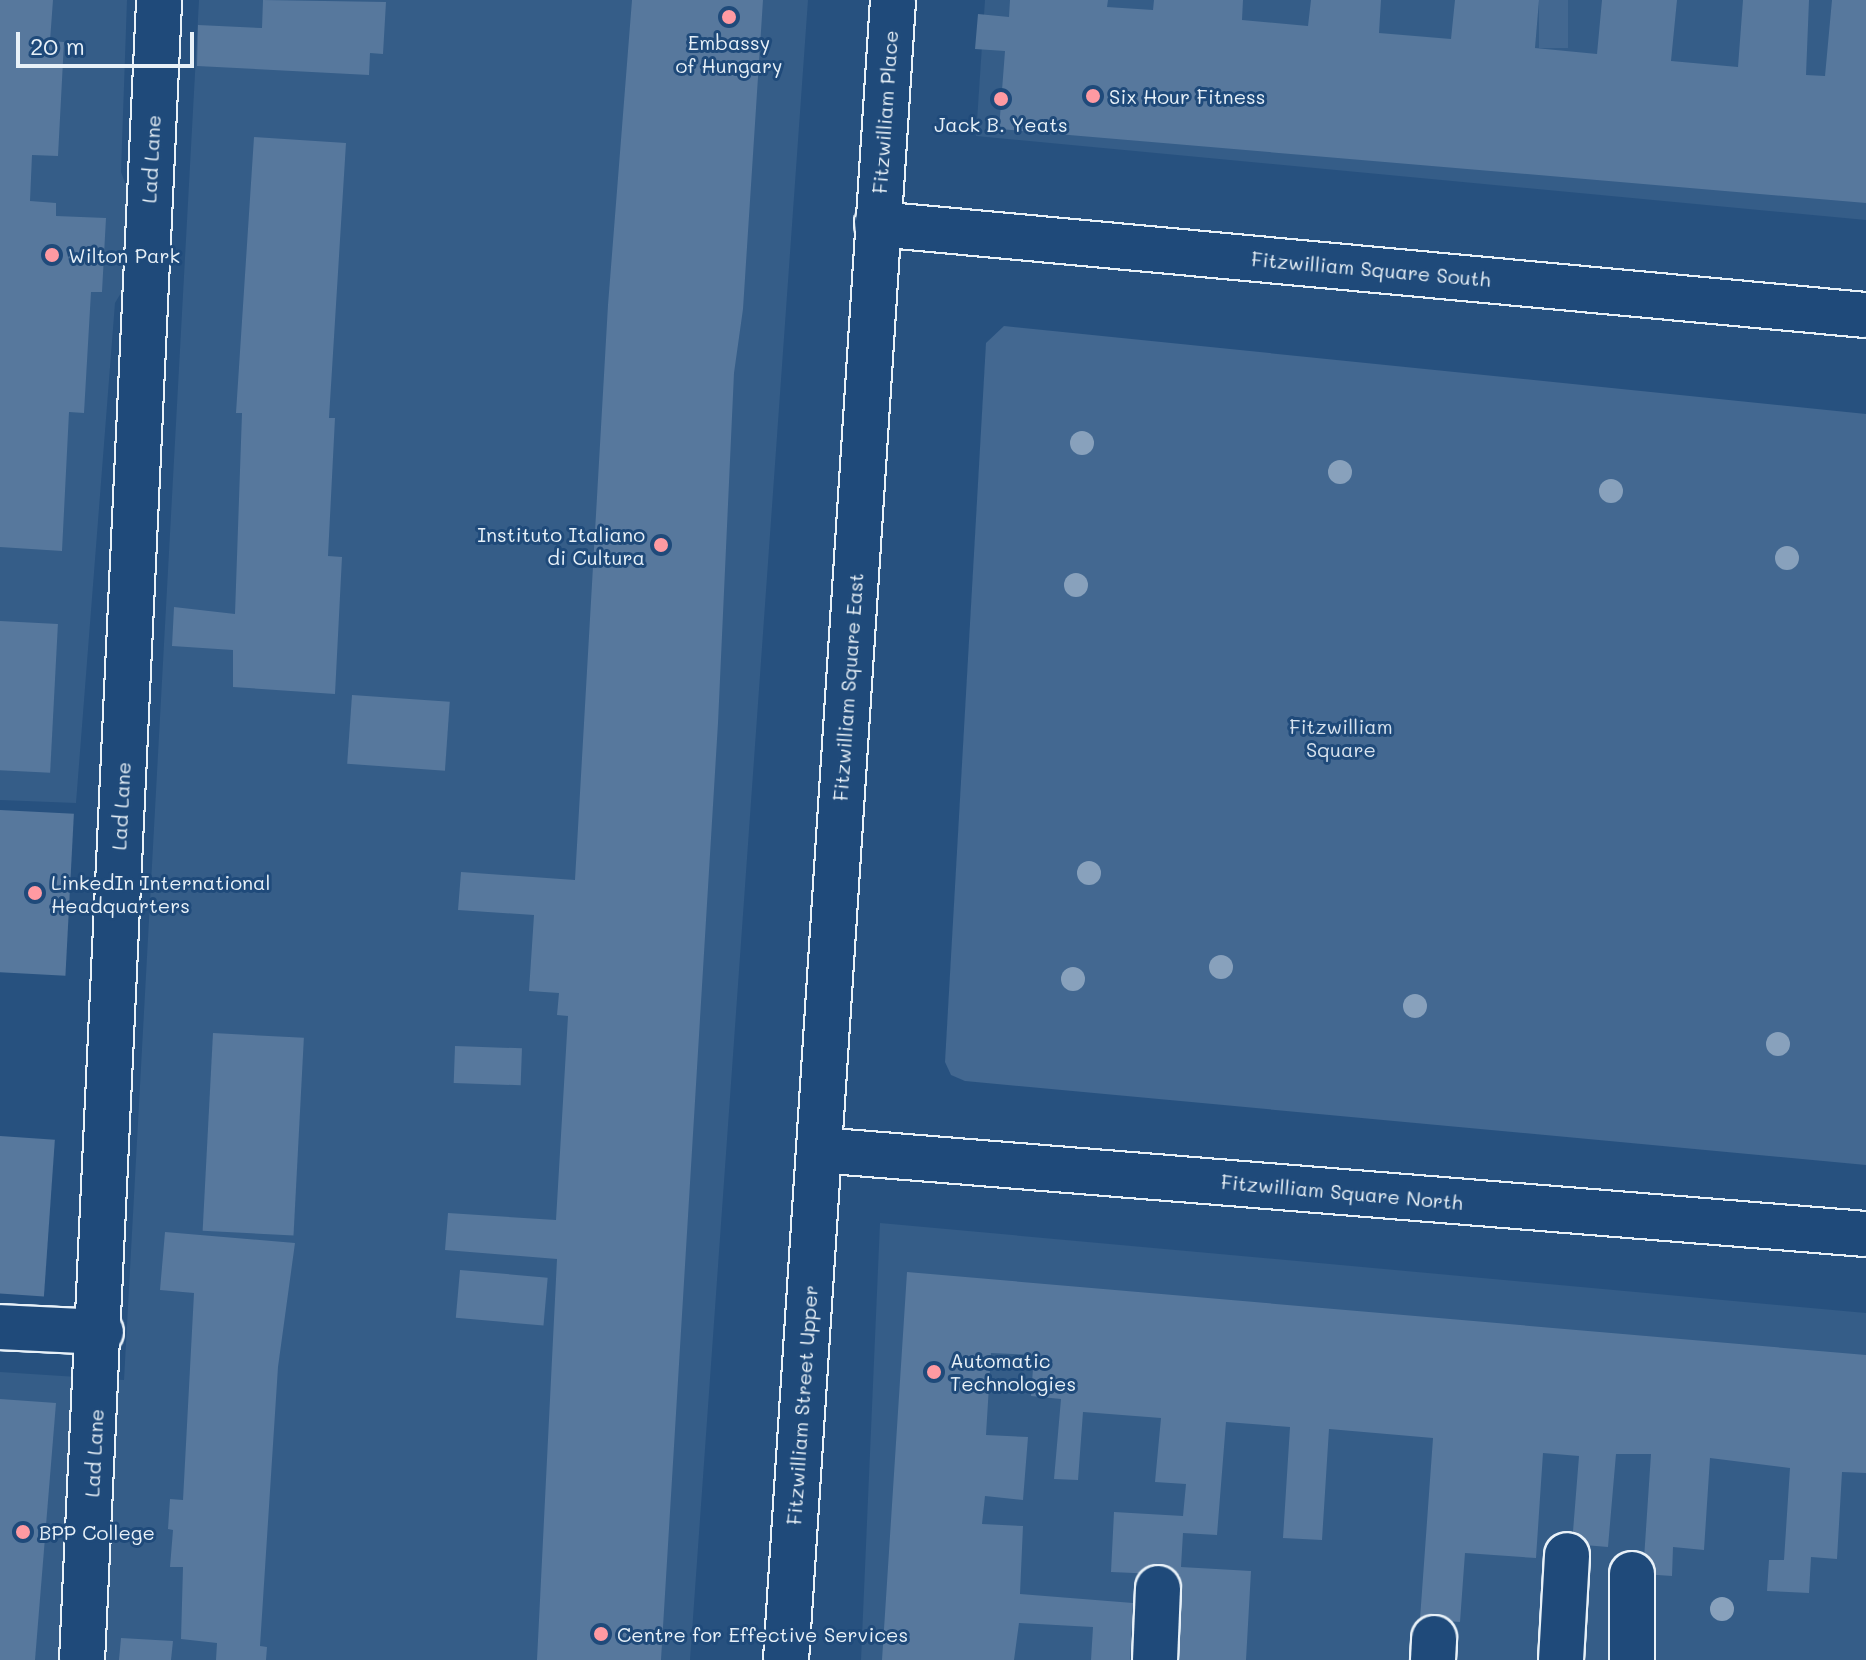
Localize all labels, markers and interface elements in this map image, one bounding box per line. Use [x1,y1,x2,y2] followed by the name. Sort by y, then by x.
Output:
[720,8,738,26] marker: Embassy of Hungary
[20,16,198,66] scale bar
[30,30,85,61] text: 20 m
[676,30,782,77] place label: Embassy of Hungary
[867,30,903,194] street label: Fitzwilliam Place
[1109,84,1265,108] place label: Six Hour Fitness
[1084,87,1102,105] marker: Six Hour Fitness
[992,90,1010,108] marker: Jack B. Yeats
[934,112,1068,136] place label: Jack B. Yeats
[137,114,165,204] street label: Lad Lane
[68,243,180,267] place label: Wilton Park
[43,246,61,264] marker: Wilton Park
[1250,247,1492,291] street label: Fitzwilliam Square South
[477,522,645,569] place label: Instituto Italiano di Cultura
[652,536,670,554] marker: Instituto Italiano di Cultura
[828,572,868,802] street label: Fitzwilliam Square East
[1289,715,1393,762] park label: Fitzwilliam Square
[107,761,135,851] street label: Lad Lane
[51,870,271,917] place label: LinkedIn International Headquarters
[26,884,44,902] marker: LinkedIn International Headquarters
[1220,1169,1464,1215] street label: Fitzwilliam Square North
[782,1284,822,1526] street label: Fitzwilliam Street Upper
[950,1348,1076,1395] place label: Automatic Technologies
[925,1363,943,1381] marker: Automatic Technologies
[80,1408,108,1498] street label: Lad Lane
[39,1520,155,1544] place label: BPP College
[14,1523,32,1541] marker: BPP College
[617,1622,908,1646] place label: Centre for Effective Services
[592,1625,610,1643] marker: Centre for Effective Services

